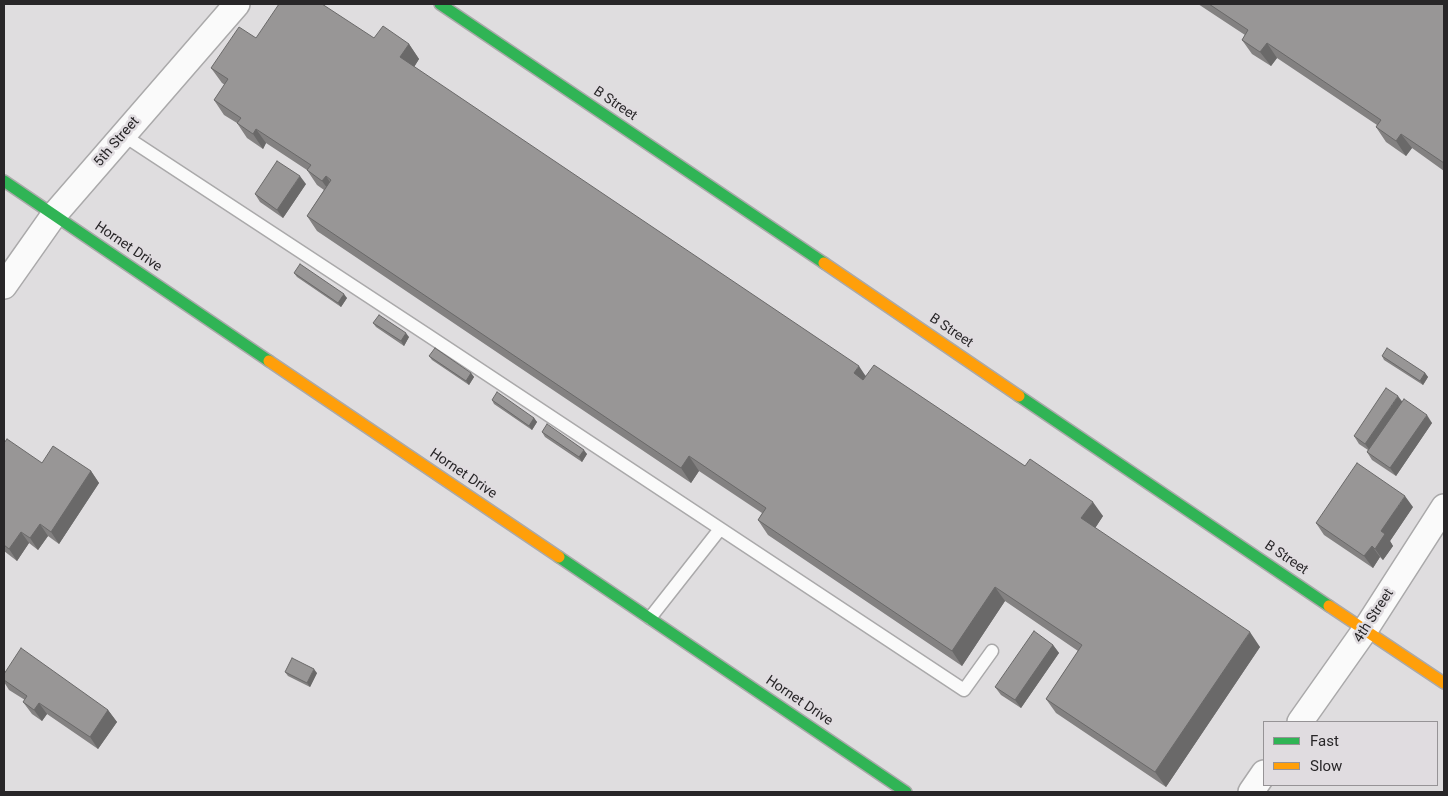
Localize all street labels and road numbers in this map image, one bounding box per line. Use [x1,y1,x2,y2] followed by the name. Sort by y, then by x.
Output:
[590,83,640,125] street label: B Street
[91,114,143,170] street label: 5th Street
[91,218,165,276] street label: Hornet Drive
[926,310,976,352] street label: B Street
[426,445,500,503] street label: Hornet Drive
[1261,537,1311,579] street label: B Street
[1350,586,1398,646] street label: 4th Street
[762,672,836,730] street label: Hornet Drive

